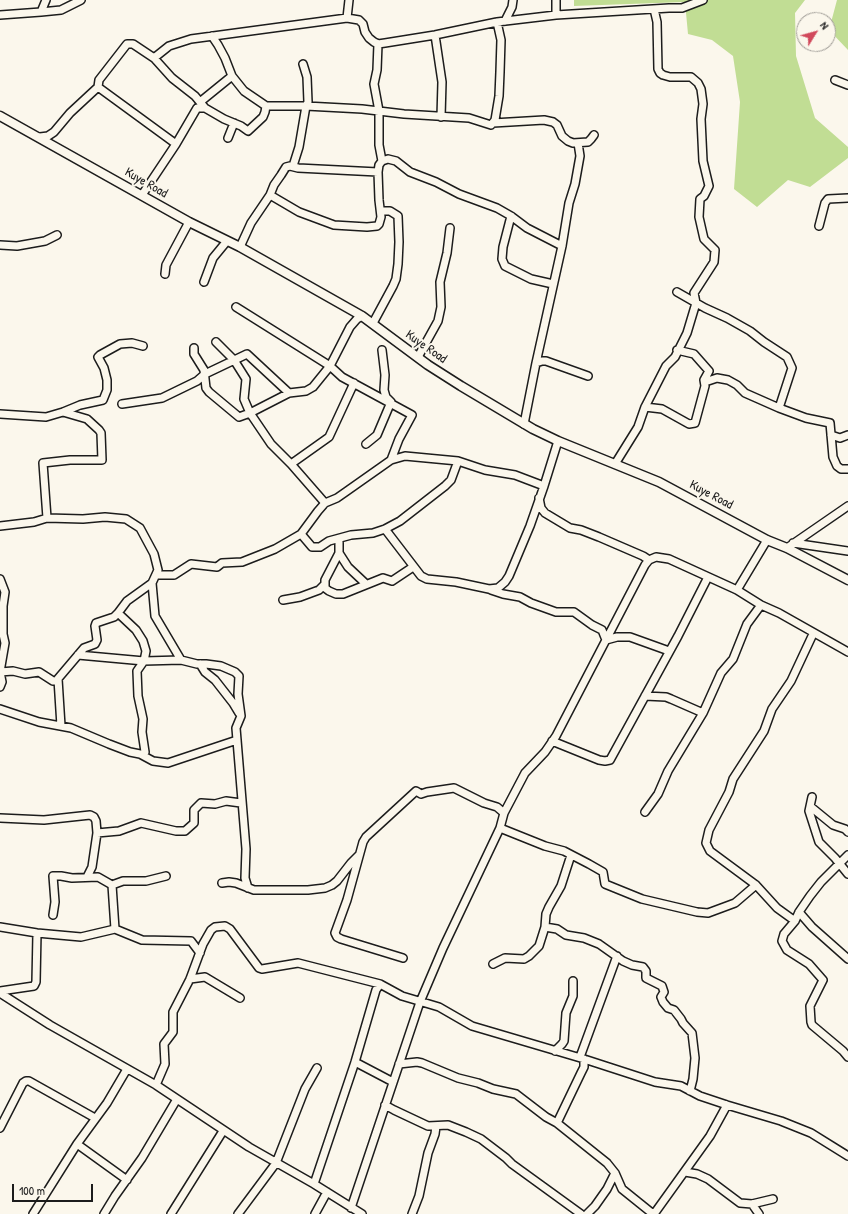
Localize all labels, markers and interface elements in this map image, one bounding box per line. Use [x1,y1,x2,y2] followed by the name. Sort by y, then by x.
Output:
[796,12,836,52] north arrow
[817,19,832,32] text: N
[122,165,170,201] street label: Kuye Road
[402,327,450,367] street label: Kuye Road
[687,477,735,513] street label: Kuye Road
[14,1176,95,1202] scale bar
[19,1182,45,1199] text: 100 m

